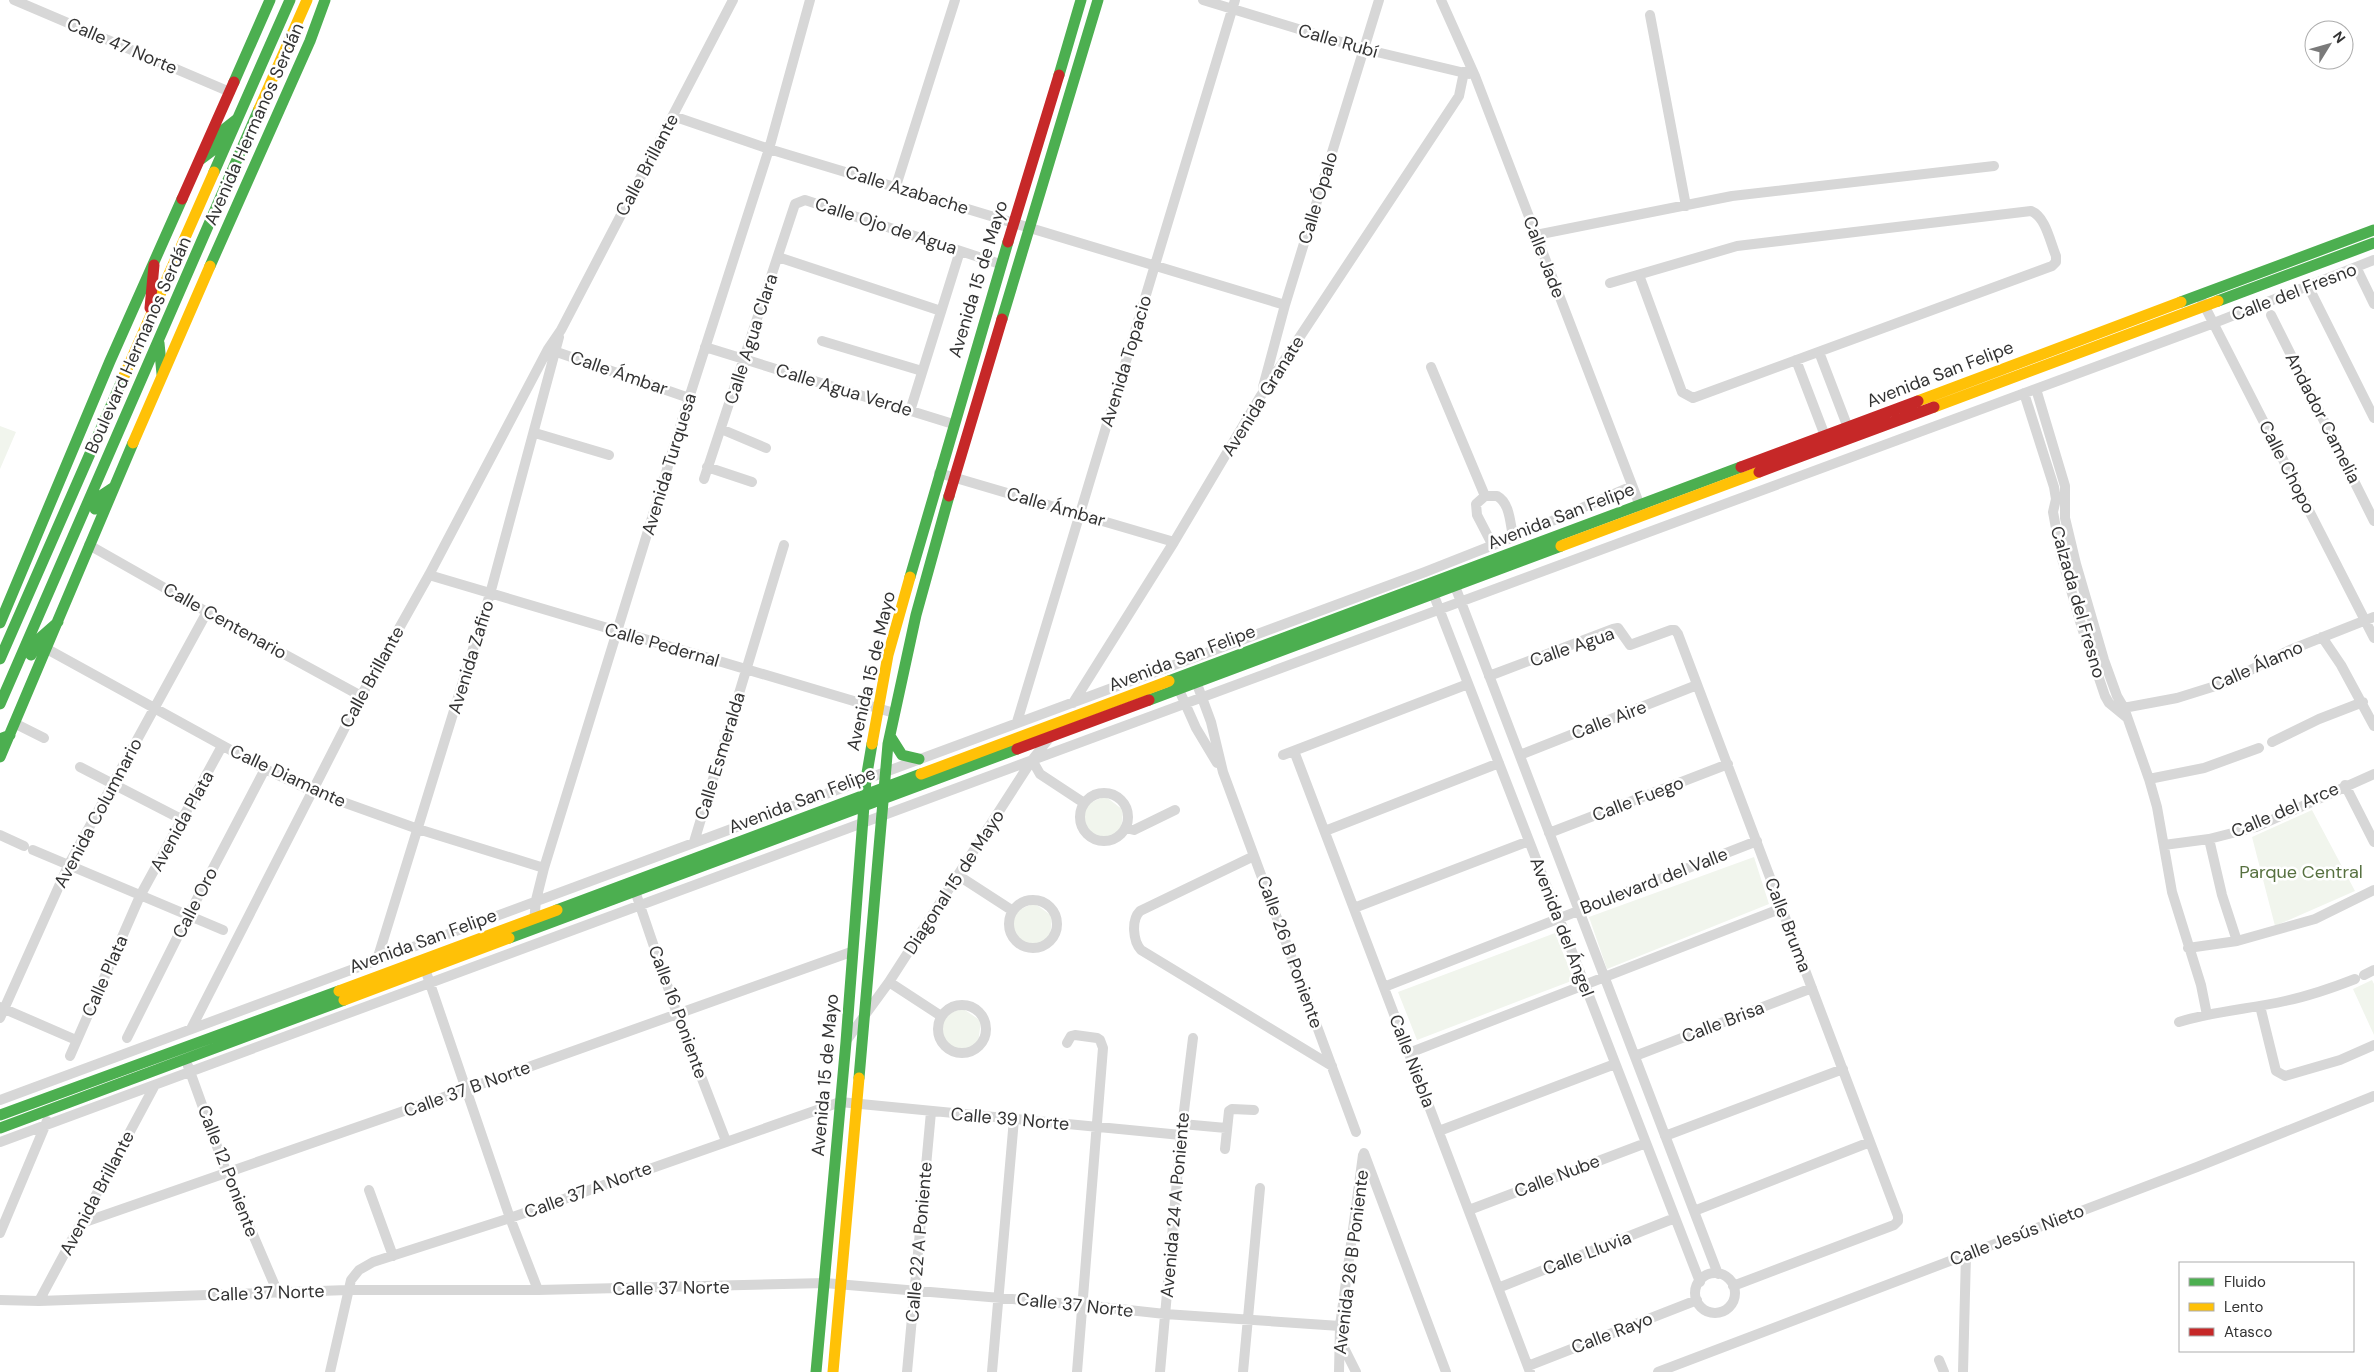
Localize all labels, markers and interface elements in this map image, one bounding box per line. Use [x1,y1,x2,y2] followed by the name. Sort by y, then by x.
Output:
[63,12,181,80] street label: Calle 47 Norte
[1295,18,1381,64] street label: Calle Rubí
[198,19,310,229] street label: Avenida Hermanos Serdán
[2304,20,2354,70] north arrow
[2329,28,2350,47] text: N
[610,110,684,220] street label: Calle Brillante
[1293,149,1343,247] street label: Calle Ópalo
[842,160,972,220] street label: Calle Azabache
[812,192,960,260] street label: Calle Ojo de Agua
[943,198,1013,360] street label: Avenida 15 de Mayo
[1517,213,1571,301] street label: Calle Jade
[79,233,197,457] street label: Boulevard Hermanos Serdán
[2228,257,2360,327] street label: Calle del Fresno
[719,271,783,407] street label: Calle Agua Clara
[1095,292,1157,430] street label: Avenida Topacio
[1216,331,1310,461] street label: Avenida Granate
[1863,335,2017,413] street label: Avenida San Felipe
[567,345,671,401] street label: Calle Ámbar
[2280,348,2366,488] street label: Andador Camelia
[773,358,915,422] street label: Calle Agua Verde
[636,390,702,538] street label: Avenida Turquesa
[2253,416,2321,518] street label: Calle Chopo
[1484,477,1638,555] street label: Avenida San Felipe
[1004,481,1108,533] street label: Calle Ámbar
[2045,523,2111,681] street label: Calzada del Fresno
[159,577,291,665] street label: Calle Centenario
[841,589,901,753] street label: Avenida 15 de Mayo
[442,597,500,717] street label: Avenida Zafiro
[602,617,722,673] street label: Calle Pedernal
[1105,619,1259,697] street label: Avenida San Felipe
[1527,621,1617,673] street label: Calle Agua
[334,622,410,732] street label: Calle Brillante
[2207,635,2307,697] street label: Calle Álamo
[689,689,751,823] street label: Calle Esmeralda
[1568,695,1650,745] street label: Calle Aire
[48,734,148,892] street label: Avenida Columnario
[226,739,350,813] street label: Calle Diamante
[725,761,879,839] street label: Avenida San Felipe
[144,766,220,876] street label: Avenida Plata
[1589,771,1687,827] street label: Calle Fuego
[2227,777,2343,843] street label: Calle del Arce
[898,805,1010,959] street label: Diagonal 15 de Mayo
[1577,842,1731,920] street label: Boulevard del Valle
[1524,854,1600,1000] street label: Avenida del Ángel
[2239,860,2363,884] park label: Parque Central
[167,863,223,943] street label: Calle Oro
[1251,872,1329,1032] street label: Calle 26 B Poniente
[1759,874,1817,976] street label: Calle Bruma
[346,903,500,979] street label: Avenida San Felipe
[76,932,134,1020] street label: Calle Plata
[643,942,713,1082] street label: Calle 16 Poniente
[806,993,844,1157] street label: Avenida 15 de Mayo
[1678,995,1768,1049] street label: Calle Brisa
[1383,1011,1441,1111] street label: Calle Niebla
[400,1055,534,1123] street label: Calle 37 B Norte
[192,1102,264,1240] street label: Calle 12 Poniente
[950,1102,1070,1136] street label: Calle 39 Norte
[1155,1111,1195,1299] street label: Avenida 24 A Poniente
[54,1127,140,1259] street label: Avenida Brillante
[1511,1149,1603,1203] street label: Calle Nube
[521,1156,655,1224] street label: Calle 37 A Norte
[900,1161,938,1323] street label: Calle 22 A Poniente
[1328,1168,1374,1356] street label: Avenida 26 B Poniente
[1946,1198,2088,1272] street label: Calle Jesús Nieto
[1539,1225,1635,1281] street label: Calle Lluvia
[2179,1262,2354,1352] legend
[2224,1272,2266,1292] text: Fluido
[612,1275,730,1301] street label: Calle 37 Norte
[207,1279,325,1307] street label: Calle 37 Norte
[1015,1287,1135,1323] street label: Calle 37 Norte
[2224,1297,2263,1317] text: Lento
[1568,1306,1656,1360] street label: Calle Rayo
[2224,1322,2272,1342] text: Atasco

